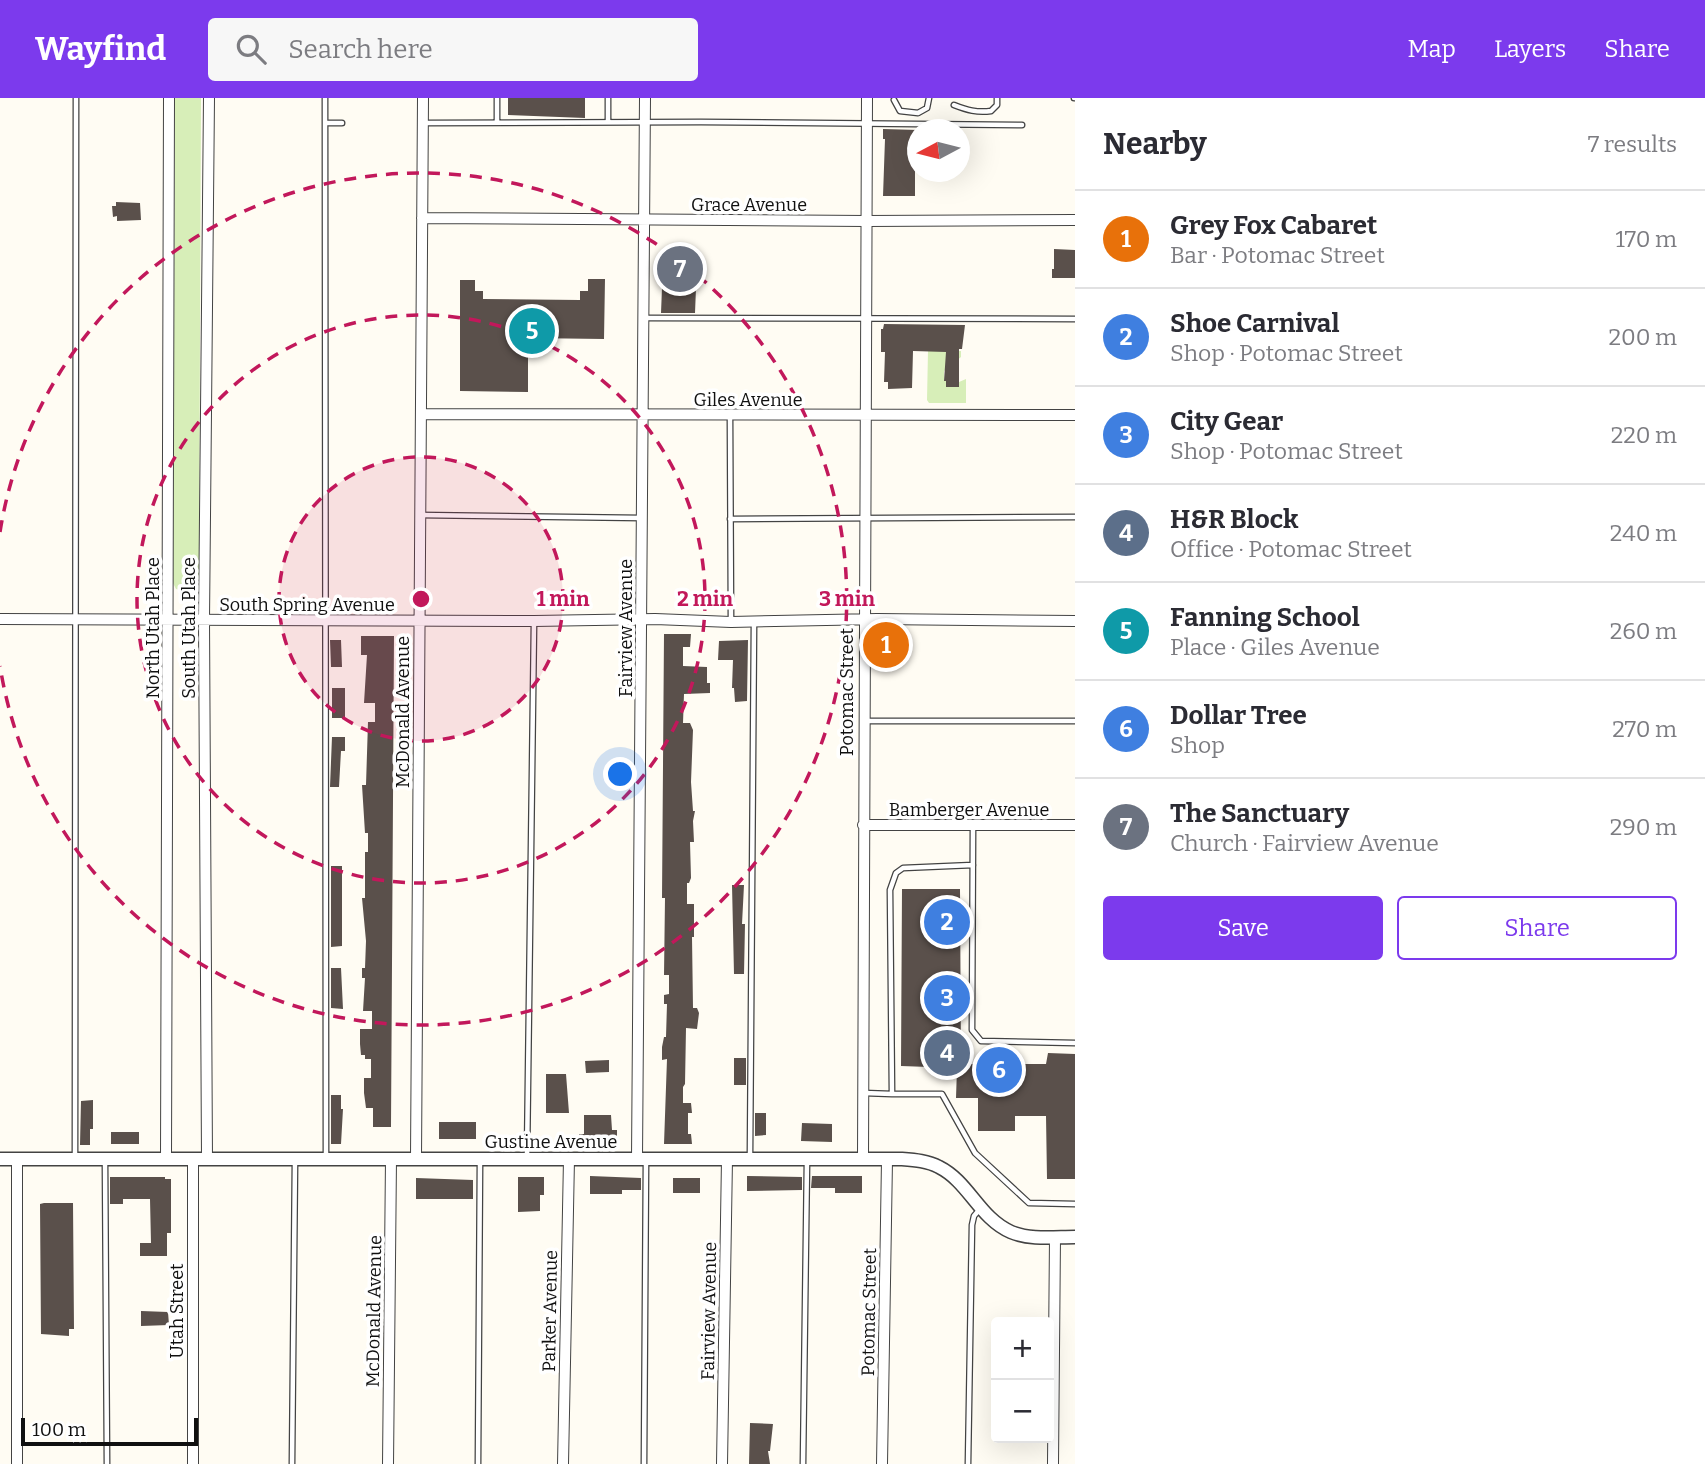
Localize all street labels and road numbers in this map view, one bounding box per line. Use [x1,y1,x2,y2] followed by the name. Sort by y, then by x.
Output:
[691,194,807,216] street label: Grace Avenue
[693,389,803,411] street label: Giles Avenue
[142,557,164,699] street label: North Utah Place
[178,557,200,699] street label: South Utah Place
[615,559,637,697] street label: Fairview Avenue
[219,594,395,616] street label: South Spring Avenue
[836,627,858,756] street label: Potomac Street
[392,636,414,788] street label: McDonald Avenue
[889,799,1049,821] street label: Bamberger Avenue
[485,1131,617,1153] street label: Gustine Avenue
[362,1235,386,1387] street label: McDonald Avenue
[697,1242,721,1380] street label: Fairview Avenue
[857,1247,881,1376] street label: Potomac Street
[538,1250,562,1372] street label: Parker Avenue
[166,1263,188,1359] street label: Utah Street

